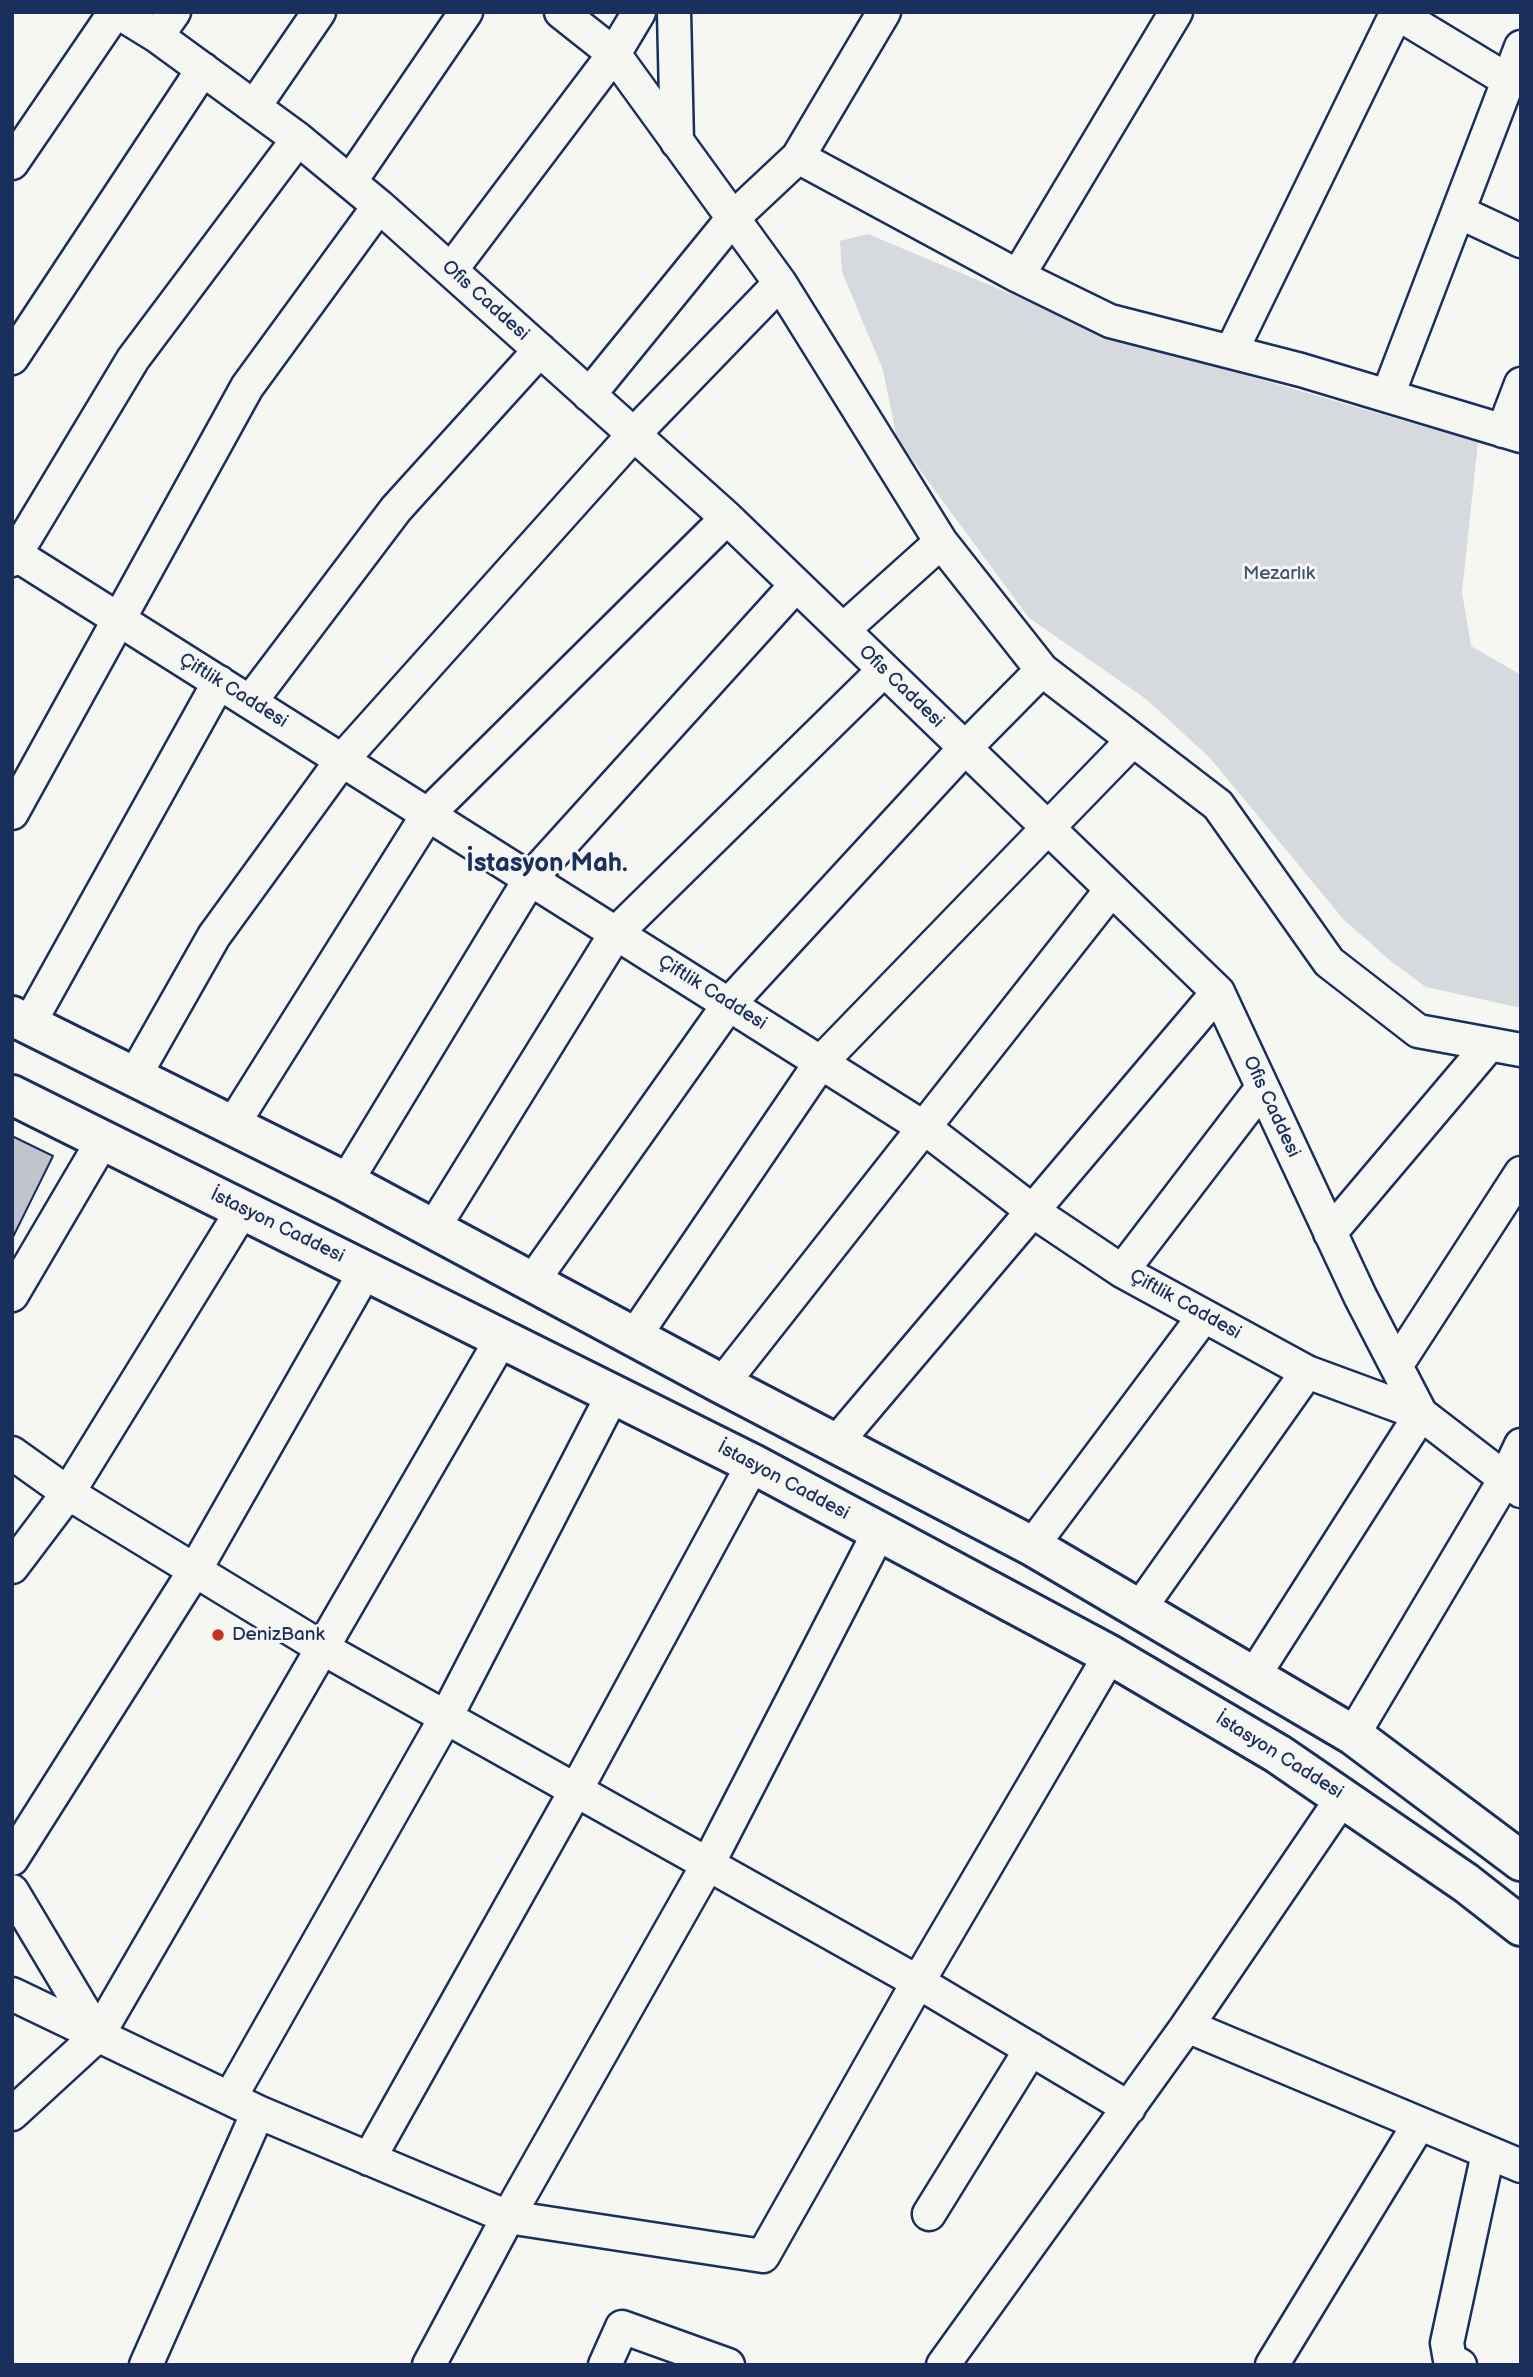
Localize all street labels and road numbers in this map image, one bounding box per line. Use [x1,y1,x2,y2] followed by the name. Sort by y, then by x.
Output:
[437,256,533,346] street label: Ofis Caddesi
[854,641,948,733] street label: Ofis Caddesi
[174,648,292,734] street label: Çiftlik Caddesi
[653,950,771,1036] street label: Çiftlik Caddesi
[1238,1053,1304,1161] street label: Ofis Caddesi
[206,1184,348,1268] street label: İstasyon Caddesi
[1125,1265,1245,1345] street label: Çiftlik Caddesi
[713,1437,853,1525] street label: İstasyon Caddesi
[1211,1708,1347,1804] street label: İstasyon Caddesi

